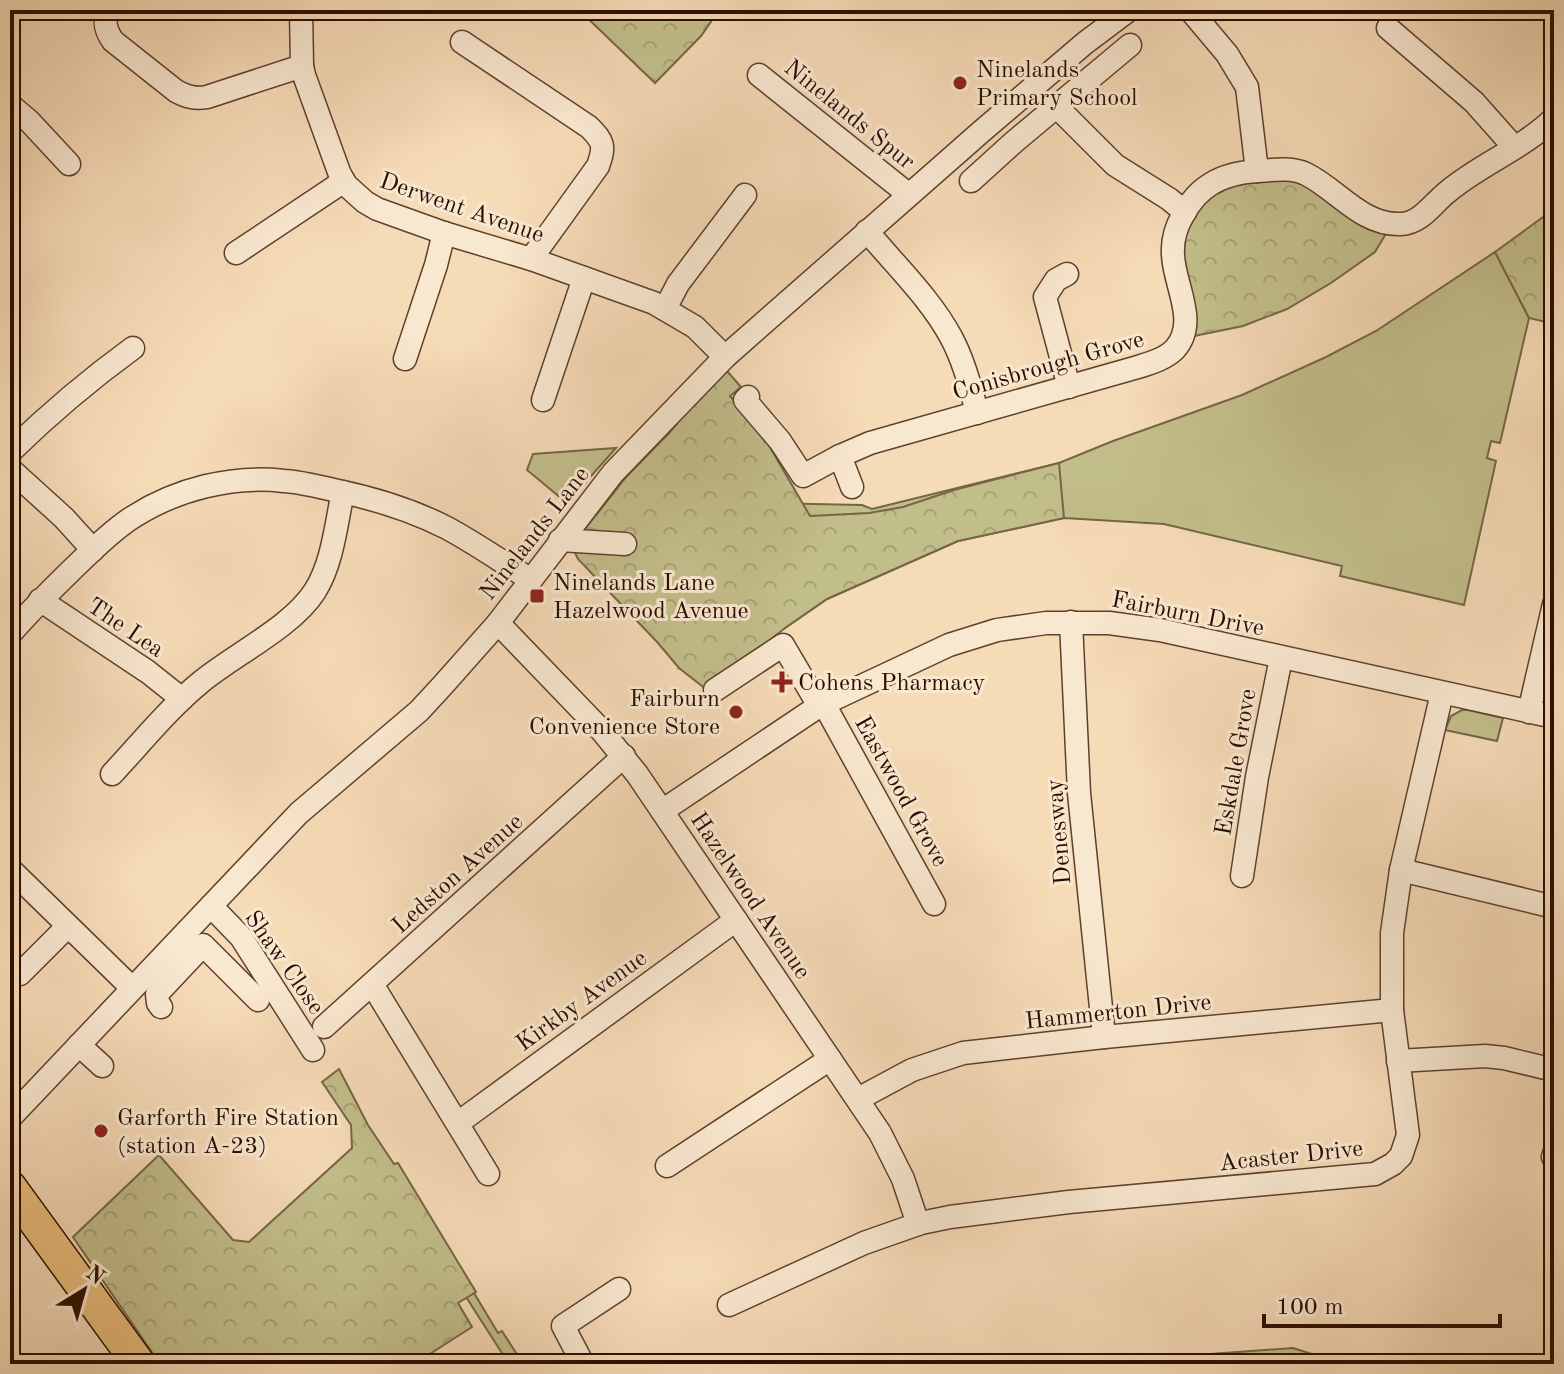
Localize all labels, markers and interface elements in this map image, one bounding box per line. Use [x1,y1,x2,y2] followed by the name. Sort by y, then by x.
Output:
[779,56,919,175] street label: Ninelands Spur
[976,59,1138,111] place label: Ninelands Primary School
[951,74,969,92] marker: Ninelands Primary School
[376,169,547,248] street label: Derwent Avenue
[950,328,1147,406] street label: Conisbrough Grove
[476,463,595,605] street label: Ninelands Lane
[553,572,749,624] place label: Ninelands Lane Hazelwood Avenue
[528,587,546,605] marker: Ninelands Lane Hazelwood Avenue
[1109,588,1266,642] street label: Fairburn Drive
[82,594,168,663] street label: The Lea
[798,672,986,696] place label: Cohens Pharmacy
[773,673,791,691] marker: Cohens Pharmacy
[1212,687,1262,838] street label: Eskdale Grove
[529,688,720,740] place label: Fairburn Convenience Store
[727,703,745,721] marker: Fairburn Convenience Store
[849,713,952,871] street label: Eastwood Grove
[1043,778,1077,886] street label: Denesway
[685,808,814,984] street label: Hazelwood Avenue
[389,810,528,939] street label: Ledston Avenue
[239,907,328,1019] street label: Shaw Close
[512,946,652,1057] street label: Kirkby Avenue
[1024,991,1213,1035] street label: Hammerton Drive
[117,1107,339,1159] place label: Garforth Fire Station (station A-23)
[92,1122,110,1140] marker: Garforth Fire Station (station A-23)
[1218,1137,1364,1176] street label: Acaster Drive
[44,1250,124,1330] north arrow
[81,1262,108,1290] text: N
[1264,1278,1500,1328] scale bar
[1276,1296,1344,1320] text: 100 m

